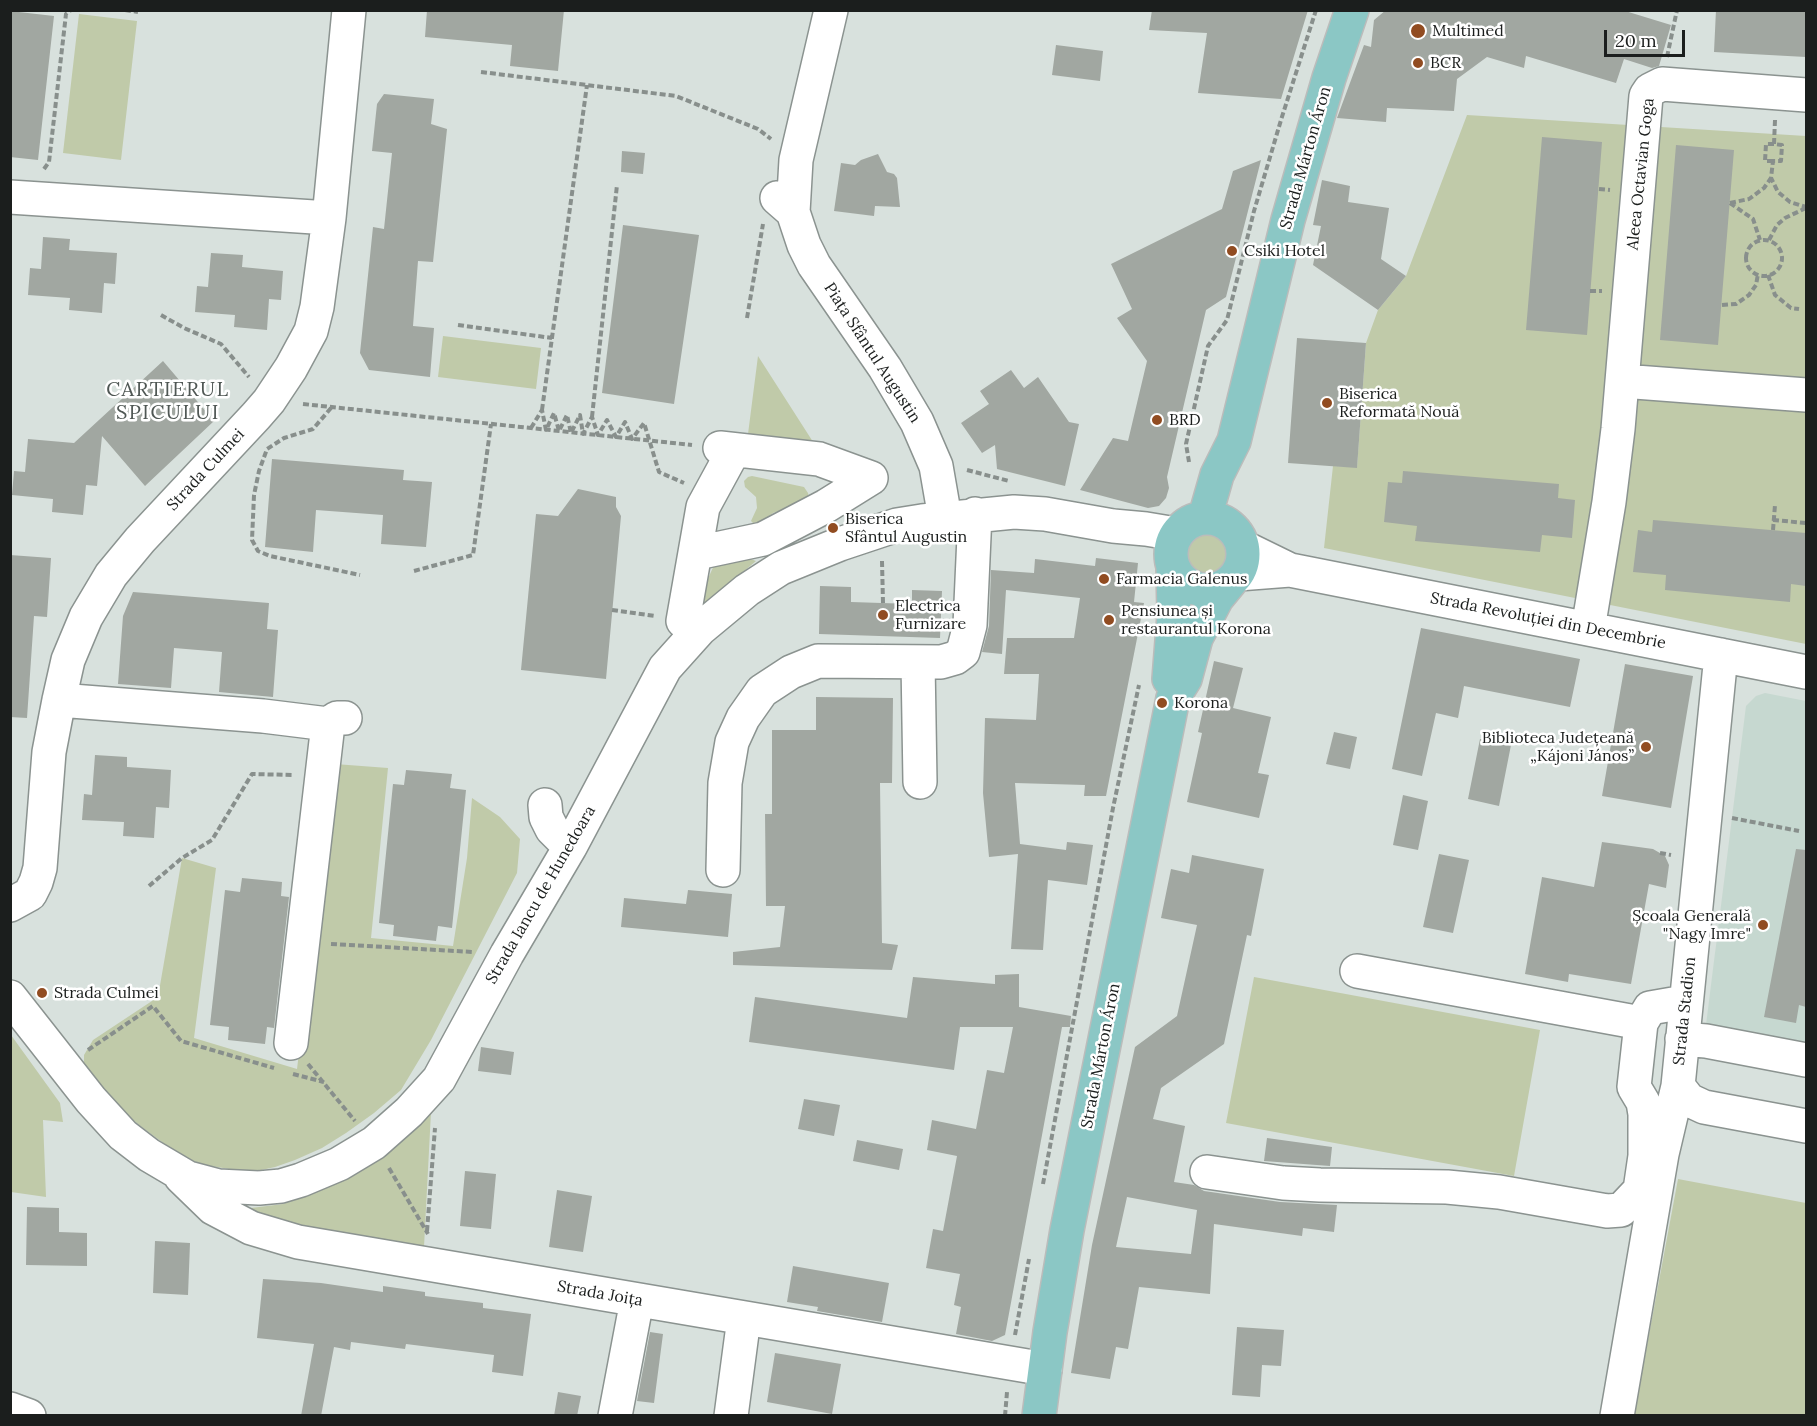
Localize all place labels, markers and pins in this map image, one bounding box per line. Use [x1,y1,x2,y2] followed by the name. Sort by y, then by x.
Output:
[1432,21,1504,41] place label: Multimed
[1409,22,1427,40] marker: Multimed
[1430,53,1461,73] place label: BCR
[1411,56,1425,70] marker: BCR
[1244,241,1325,261] place label: Csiki Hotel
[1225,244,1239,258] marker: Csiki Hotel
[1339,384,1460,422] place label: Biserica Reformată Nouă
[1320,396,1334,410] marker: Biserica Reformată Nouă
[1169,410,1201,430] place label: BRD
[1150,413,1164,427] marker: BRD
[845,509,967,547] place label: Biserica Sfântul Augustin
[826,521,840,535] marker: Biserica Sfântul Augustin
[1116,569,1247,589] place label: Farmacia Galenus
[1097,572,1111,586] marker: Farmacia Galenus
[895,596,966,634] place label: Electrica Furnizare
[1121,601,1271,639] place label: Pensiunea și restaurantul Korona
[876,608,890,622] marker: Electrica Furnizare
[1102,613,1116,627] marker: Pensiunea și restaurantul Korona
[1174,693,1228,713] place label: Korona
[1155,696,1169,710] marker: Korona
[1482,728,1634,766] place label: Biblioteca Județeană „Kájoni János”
[1639,740,1653,754] marker: Biblioteca Județeană „Kájoni János”
[1632,906,1751,944] place label: Școala Generală "Nagy Imre"
[1756,918,1770,932] marker: Școala Generală "Nagy Imre"
[54,983,159,1003] place label: Strada Culmei
[35,986,49,1000] marker: Strada Culmei

